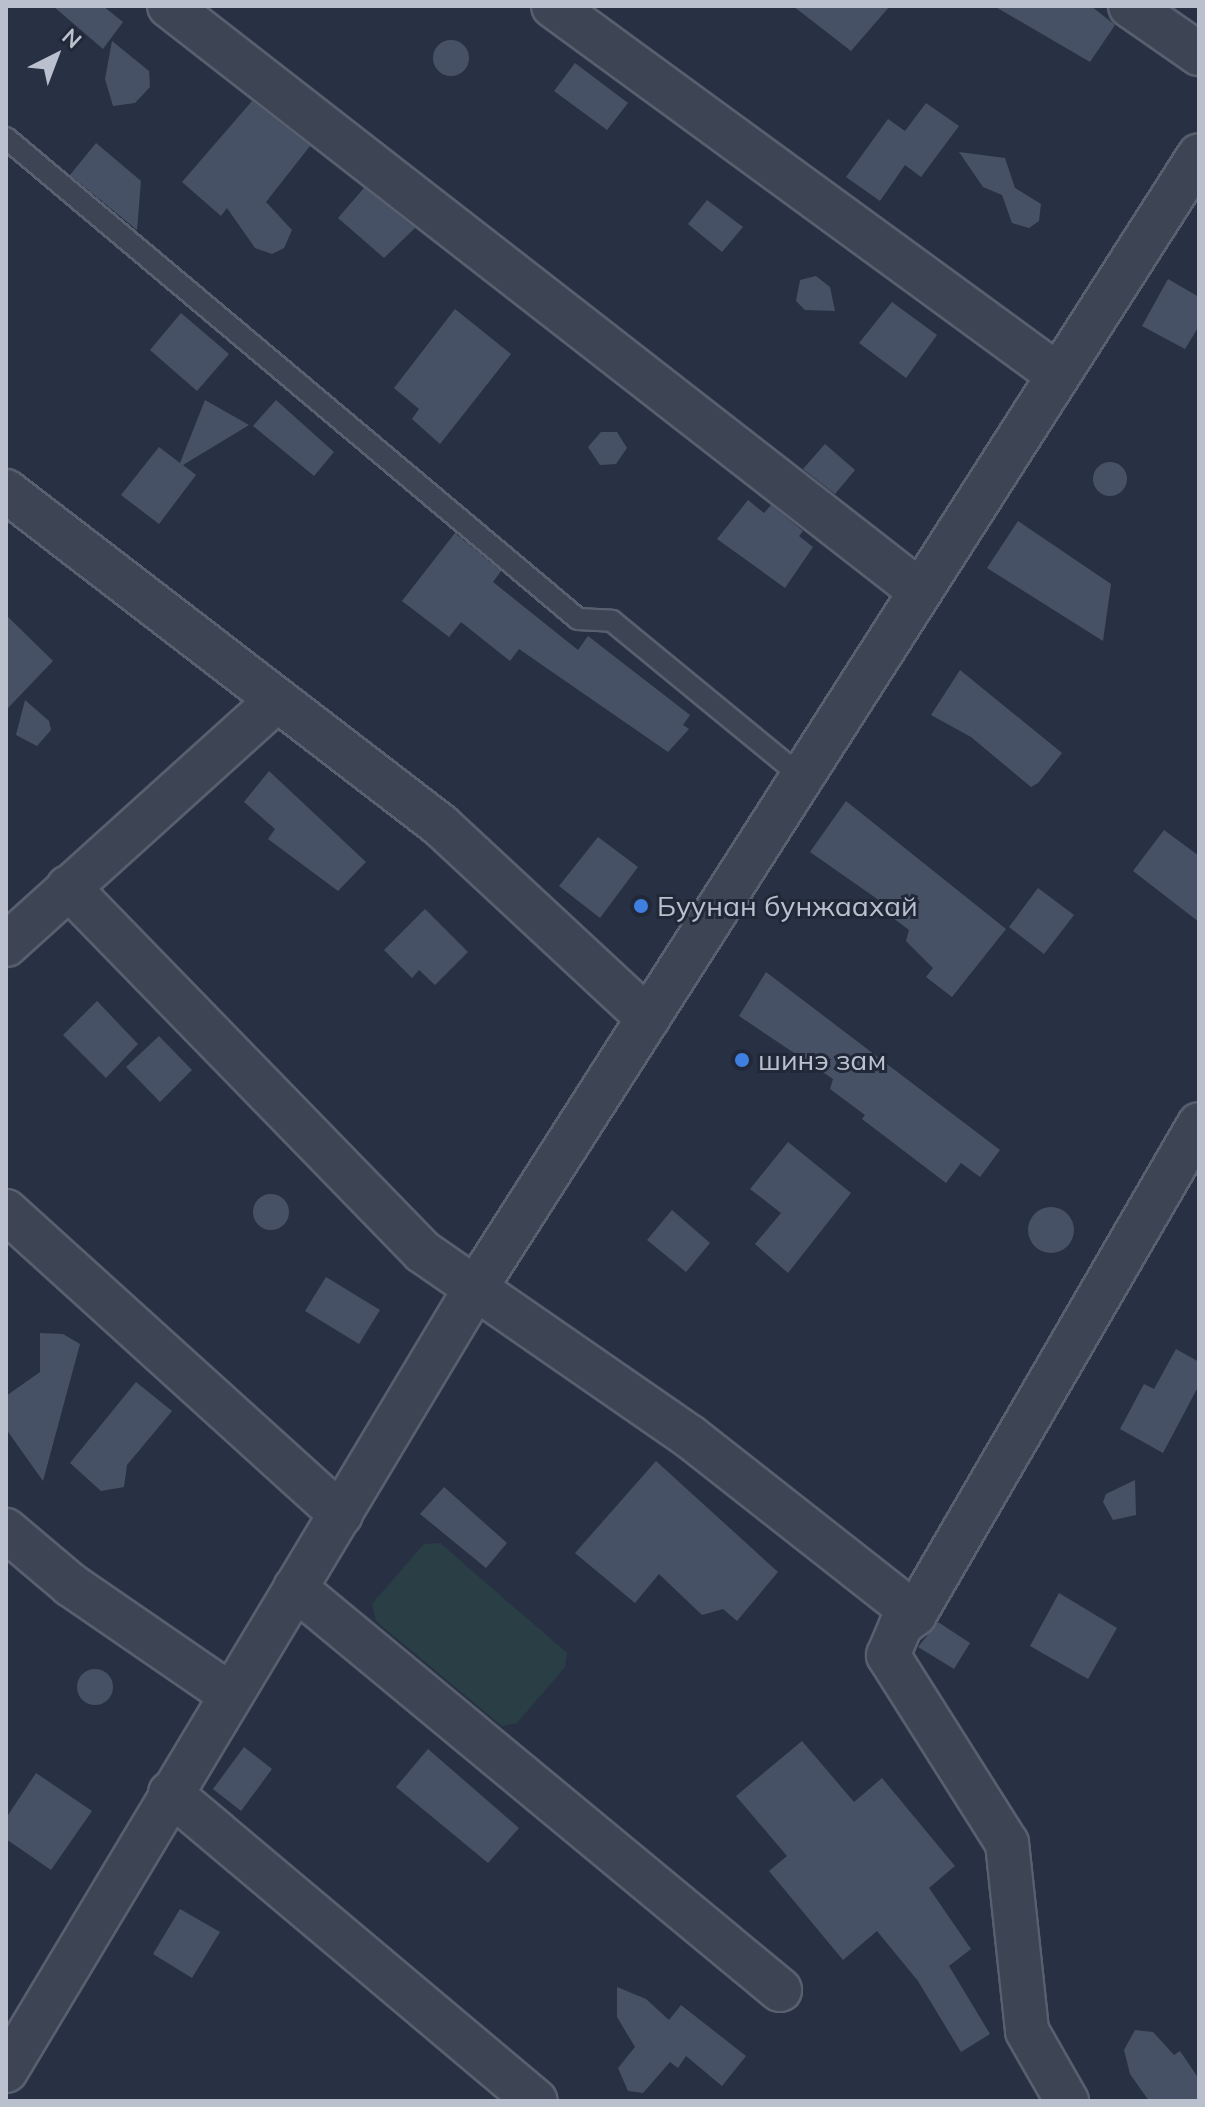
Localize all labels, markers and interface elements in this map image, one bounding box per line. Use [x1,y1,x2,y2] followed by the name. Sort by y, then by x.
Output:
[16,16,96,96] north arrow
[57,22,88,54] text: N
[657,889,918,923] place label: Буунан бунжаахай
[632,897,650,915] marker: Буунан бунжаахай
[758,1043,886,1077] place label: шинэ зам
[733,1051,751,1069] marker: шинэ зам

